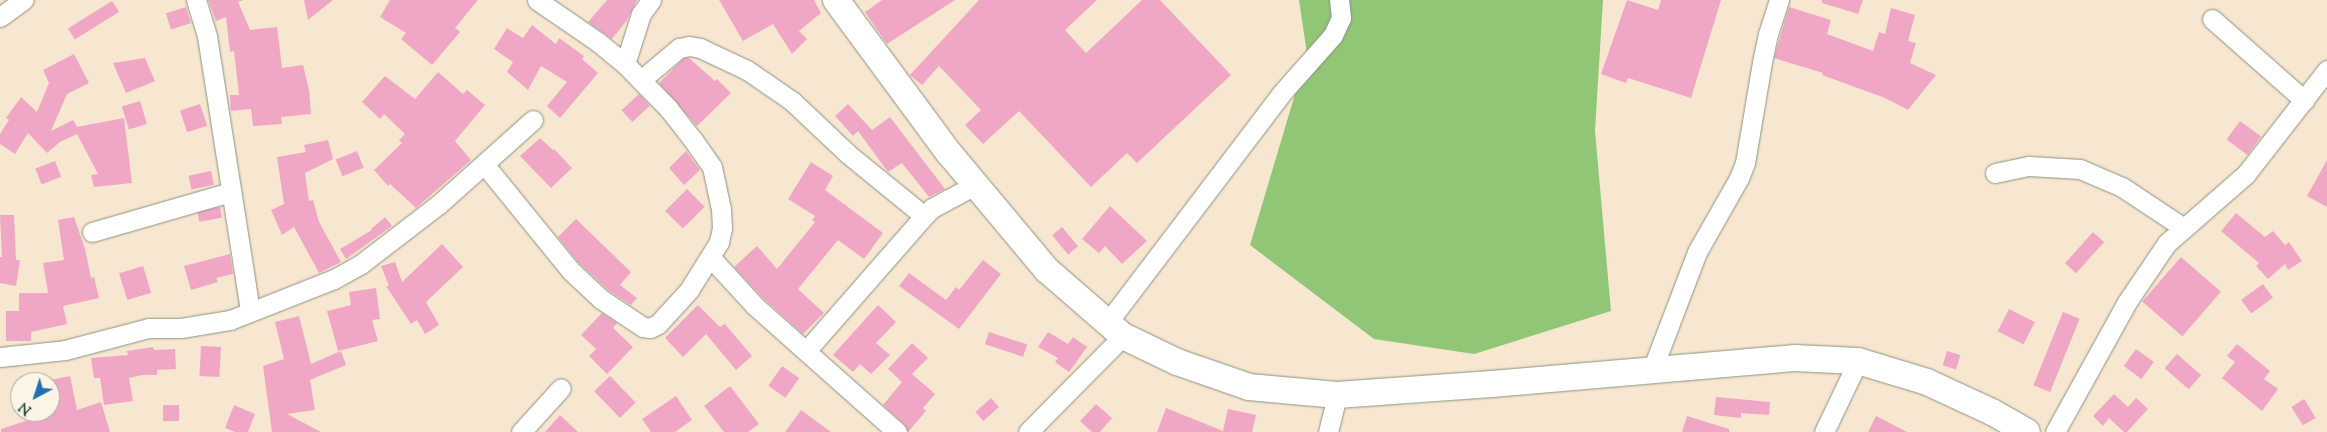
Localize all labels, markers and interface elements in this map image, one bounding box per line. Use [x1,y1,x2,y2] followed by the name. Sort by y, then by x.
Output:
[10,372,60,422] north arrow
[15,396,37,419] text: N

